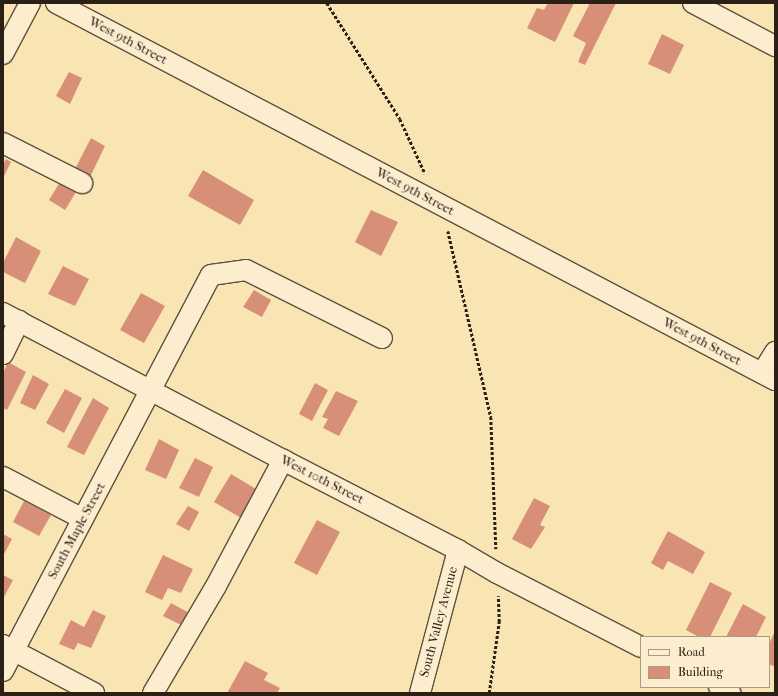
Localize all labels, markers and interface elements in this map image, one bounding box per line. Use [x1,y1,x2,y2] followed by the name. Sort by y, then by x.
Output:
[86,14,170,68] street label: West 9th Street
[373,165,457,219] street label: West 9th Street
[660,315,744,369] street label: West 9th Street
[278,452,366,508] street label: West 10th Street
[45,480,109,582] street label: South Maple Street
[417,565,461,679] street label: South Valley Avenue
[640,636,770,688] legend
[678,645,705,659] text: Road
[678,665,723,679] text: Building

